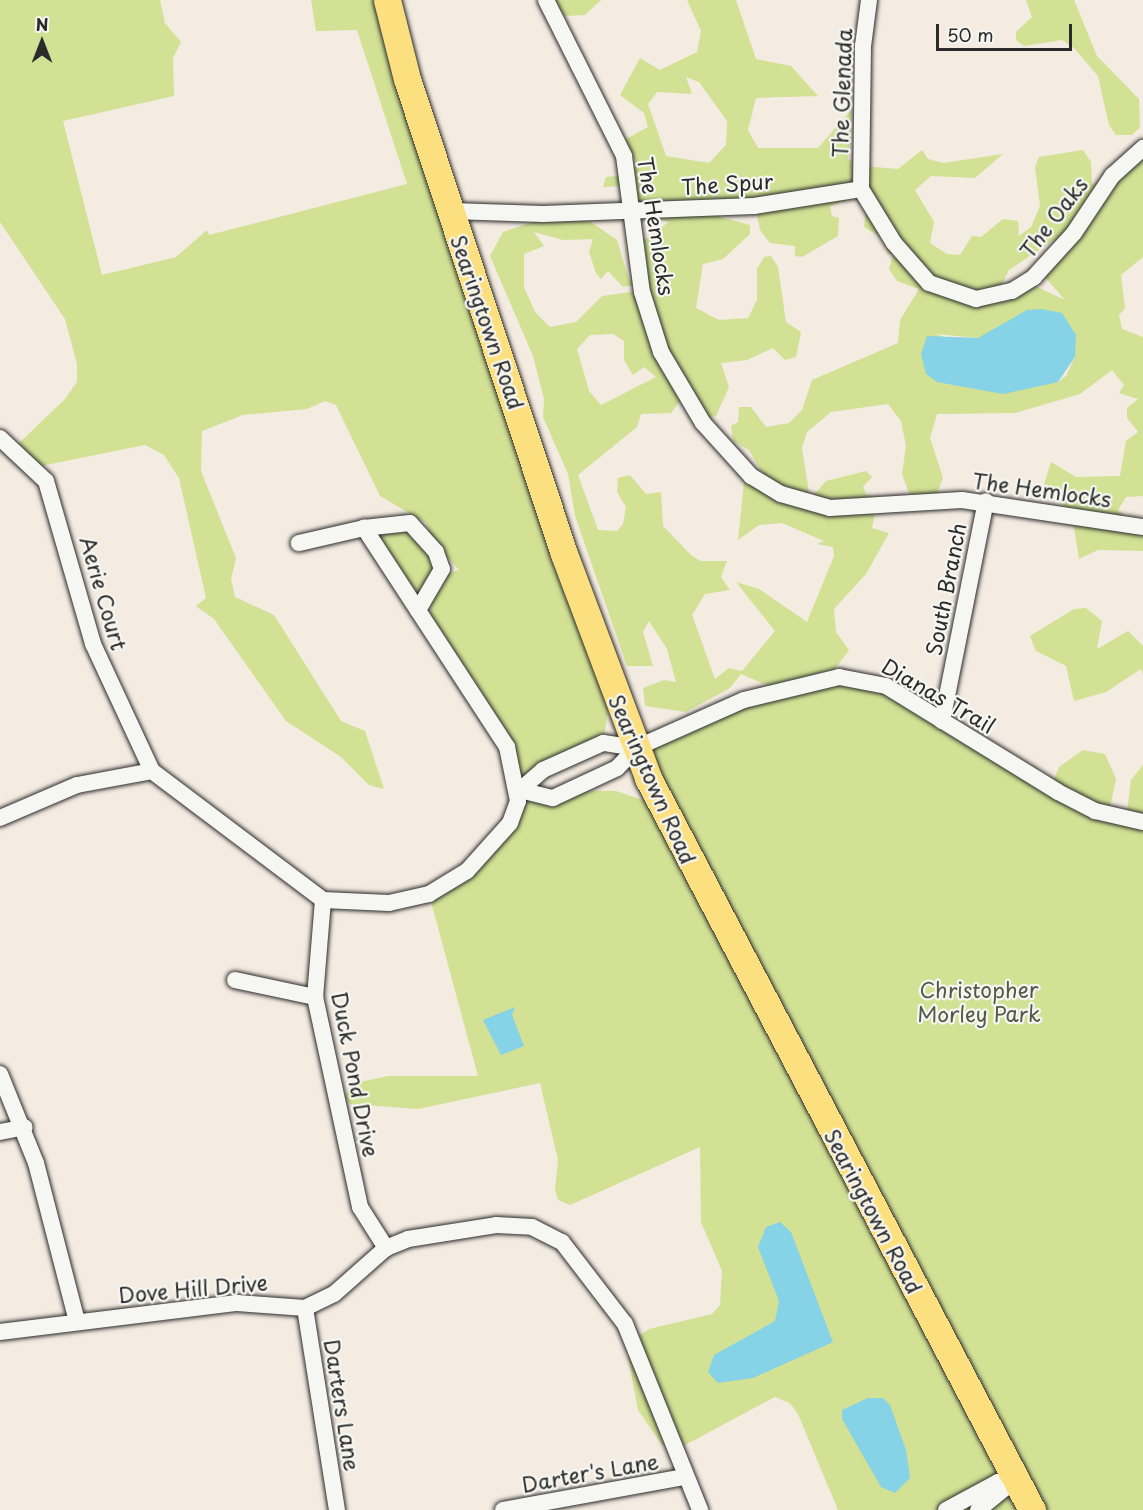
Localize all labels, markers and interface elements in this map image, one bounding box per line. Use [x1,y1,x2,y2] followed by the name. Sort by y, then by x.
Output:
[12,12,72,72] north arrow
[36,12,48,36] text: N
[939,12,1076,50] scale bar
[947,21,994,48] text: 50 m
[826,28,856,158] street label: The Glenada
[634,155,680,297] street label: The Hemlocks
[680,167,774,199] street label: The Spur
[1014,171,1092,263] street label: The Oaks
[447,232,529,412] street label: Searingtown Road
[971,467,1113,511] street label: The Hemlocks
[920,520,970,658] street label: South Branch
[75,532,133,654] street label: Aerie Court
[879,653,999,737] street label: Dianas Trail
[605,691,701,867] street label: Searingtown Road
[916,976,1042,1026] park label: Christopher Morley Park
[327,988,385,1160] street label: Duck Pond Drive
[820,1125,928,1297] street label: Searingtown Road
[117,1269,269,1307] street label: Dove Hill Drive
[320,1337,366,1473] street label: Darters Lane
[519,1448,661,1496] street label: Darter's Lane

